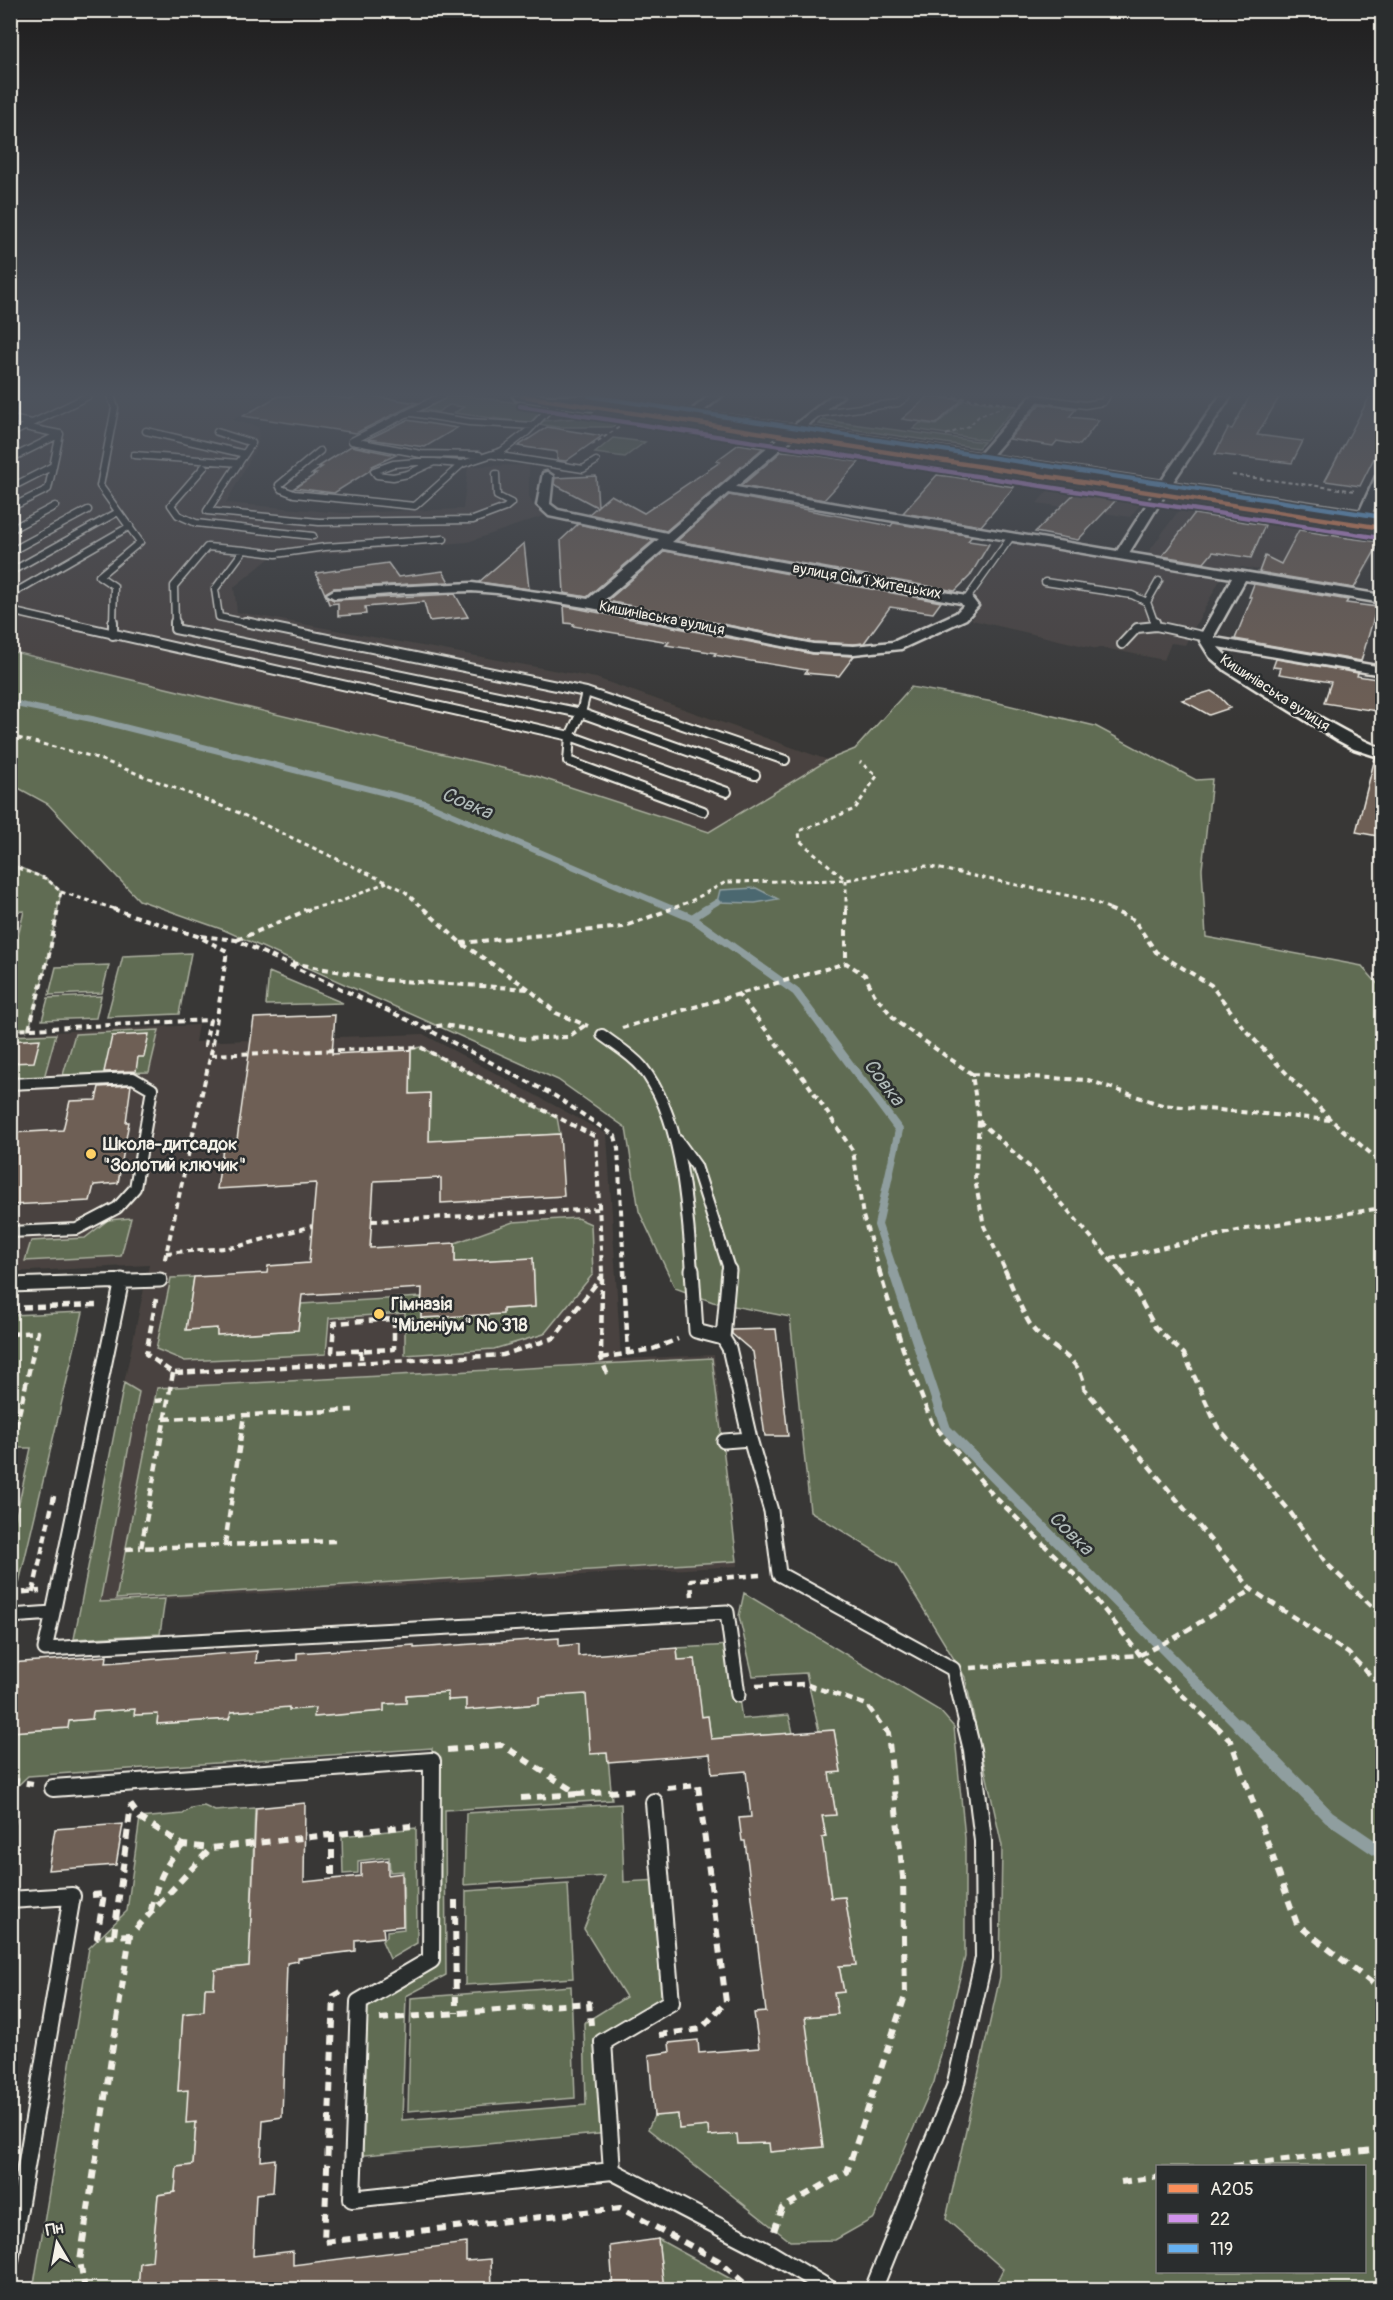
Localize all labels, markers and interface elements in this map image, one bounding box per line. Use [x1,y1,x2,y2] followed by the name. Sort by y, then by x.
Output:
[791,559,943,603] street label: вулиця Сімʼї Житецьких
[598,597,726,639] street label: Кишинівська вулиця
[1216,650,1334,736] street label: Кишинівська вулиця
[438,781,498,825] water label: Совка
[858,1053,911,1112] water label: Совка
[102,1133,246,1177] place label: Школа-дитсадок "Золотий ключик"
[84,1147,98,1161] marker: Школа-дитсадок "Золотий ключик"
[391,1293,528,1337] place label: Гімназія "Міленіум" № 318
[372,1307,386,1321] marker: Гімназія "Міленіум" № 318
[1044,1506,1100,1562] water label: Совка
[1156,2165,1366,2273] legend
[1210,2178,1254,2201] text: А205
[1210,2208,1230,2231] text: 22
[27,2213,87,2273] north arrow
[44,2218,65,2241] text: Пн
[1210,2238,1233,2261] text: 119

